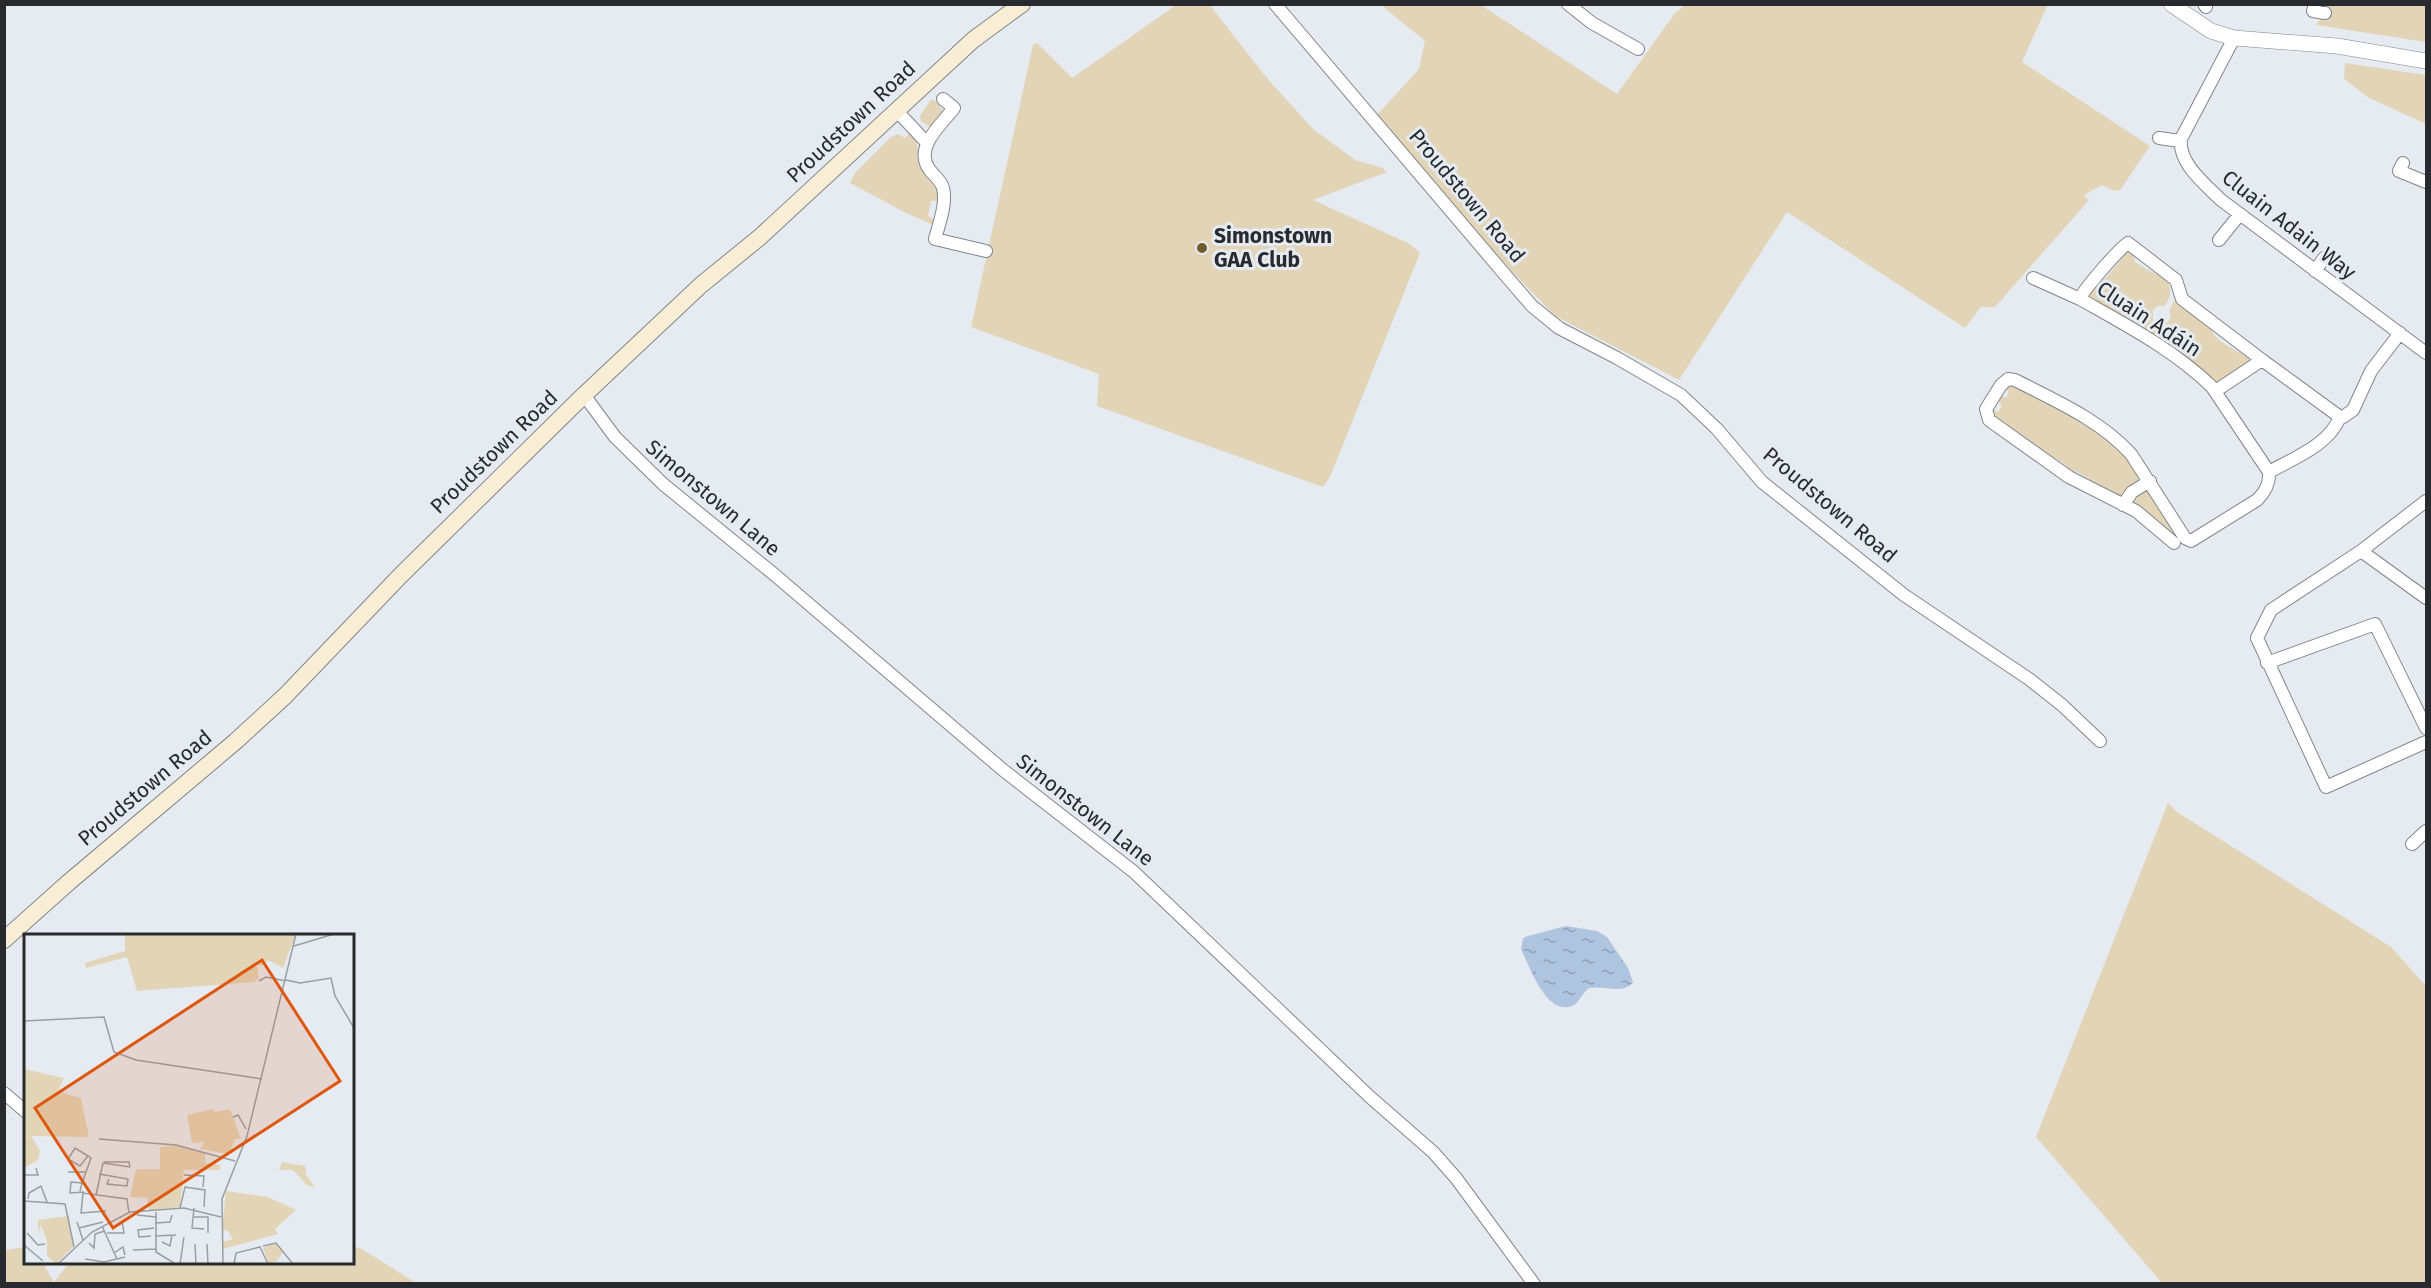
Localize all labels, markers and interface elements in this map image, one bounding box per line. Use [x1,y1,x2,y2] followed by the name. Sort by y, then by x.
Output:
[781,56,921,188] street label: Proudstown Road
[1403,124,1531,268] street label: Proudstown Road
[2217,165,2362,286] street label: Cluain Adain Way
[1214,223,1332,273] place label: Simonstown GAA Club
[1195,241,1209,255] marker: Simonstown GAA Club
[2092,276,2206,362] street label: Cluain Adáin
[425,385,563,519] street label: Proudstown Road
[640,434,786,562] street label: Simonstown Lane
[1758,441,1902,569] street label: Proudstown Road
[73,724,217,852] street label: Proudstown Road
[1011,748,1159,872] street label: Simonstown Lane
[24,934,354,1264] inset map

